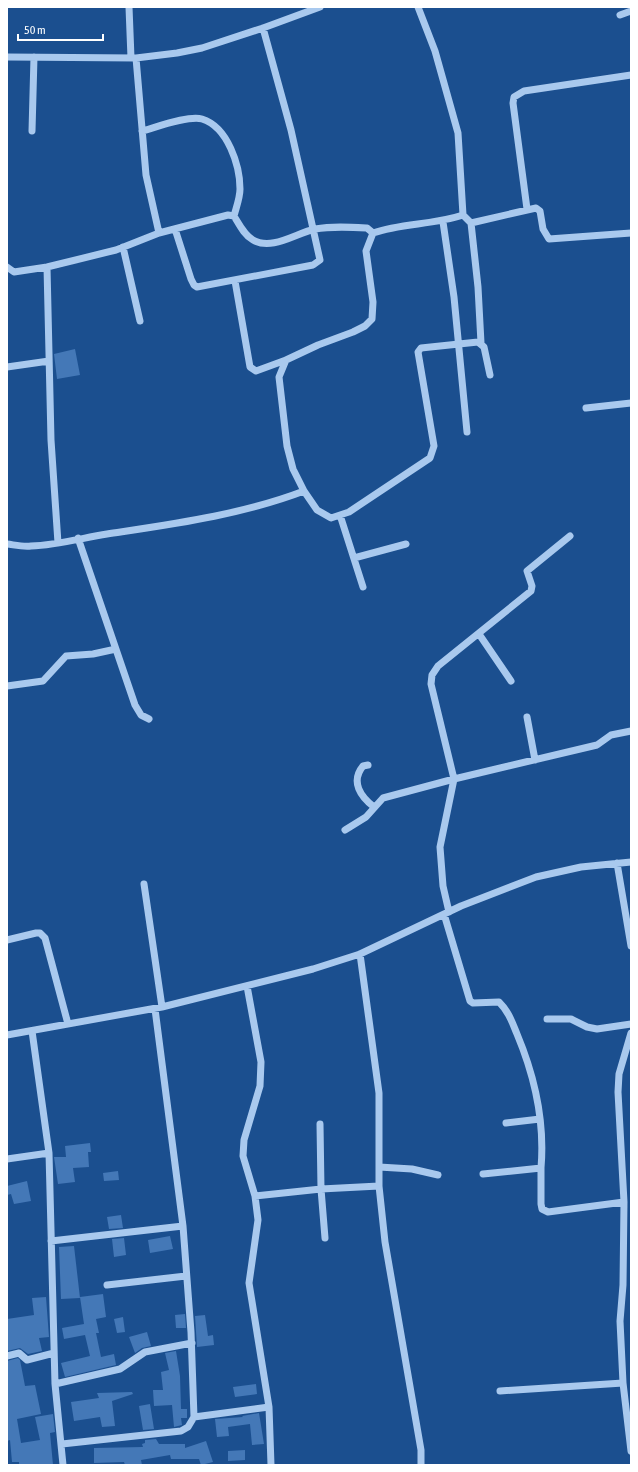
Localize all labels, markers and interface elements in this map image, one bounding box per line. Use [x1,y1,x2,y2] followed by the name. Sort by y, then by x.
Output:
[18,16,103,42] scale bar
[24,23,46,37] text: 50 m

